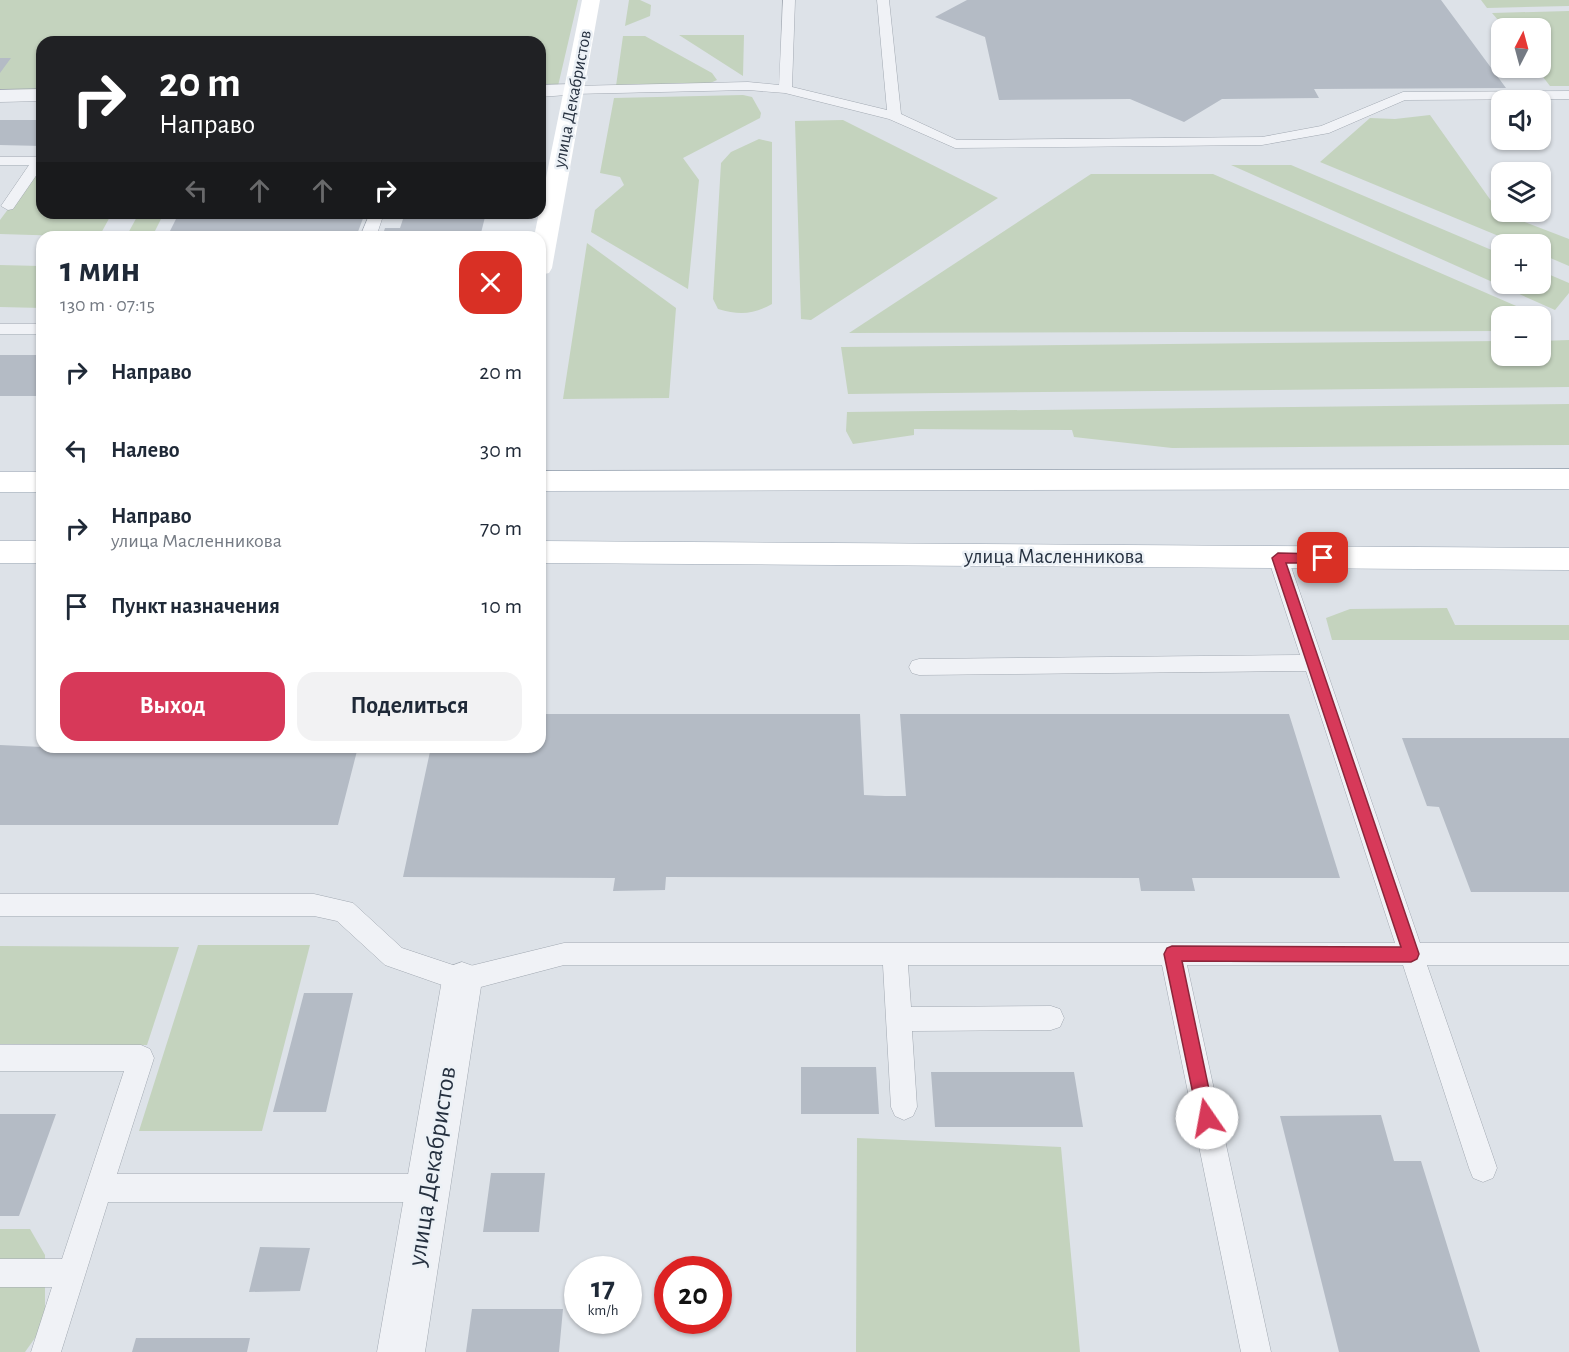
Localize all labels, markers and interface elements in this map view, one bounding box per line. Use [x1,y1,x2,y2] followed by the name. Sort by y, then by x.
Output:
[1491,18,1551,78] north arrow
[1491,18,1551,366] map controls
[550,29,595,170] street label: улица Декабристов
[60,60,138,138] icon: right
[159,62,241,104] text: 20 m
[1491,90,1551,150] button: sound
[159,111,255,138] text: Направо
[1491,162,1551,222] button: layers
[180,174,213,207] icon: left
[243,174,276,207] icon: ahead
[306,174,339,207] icon: ahead
[369,174,402,207] icon: right
[1491,234,1551,294] button: +
[459,251,522,314] button: close
[60,252,140,288] text: 1 мин
[60,295,155,315] text: 130 m · 07:15
[1491,306,1551,366] button: −
[60,356,93,389] icon: right
[111,361,192,383] text: Направо
[479,361,522,383] text: 20 m
[60,434,93,467] icon: left
[111,439,180,461] text: Налево
[480,439,522,461] text: 30 m
[111,505,192,527] text: Направо
[60,512,93,545] icon: right
[480,517,522,539] text: 70 m
[111,531,282,551] text: улица Масленникова
[1297,532,1348,583] pin
[1306,541,1339,574] icon: arrive
[963,546,1144,567] street label: улица Масленникова
[60,590,93,623] icon: arrive
[111,595,280,617] text: Пункт назначения
[482,595,522,617] text: 10 m
[60,672,285,741] button: Выход
[297,672,522,741] button: Поделиться
[403,1065,461,1269] street label: улица Декабристов
[1175,1086,1239,1150] position arrow
[654,1256,732,1334] speed limit sign: 20
[591,1273,615,1303] text: 17
[588,1303,618,1318] text: km/h

